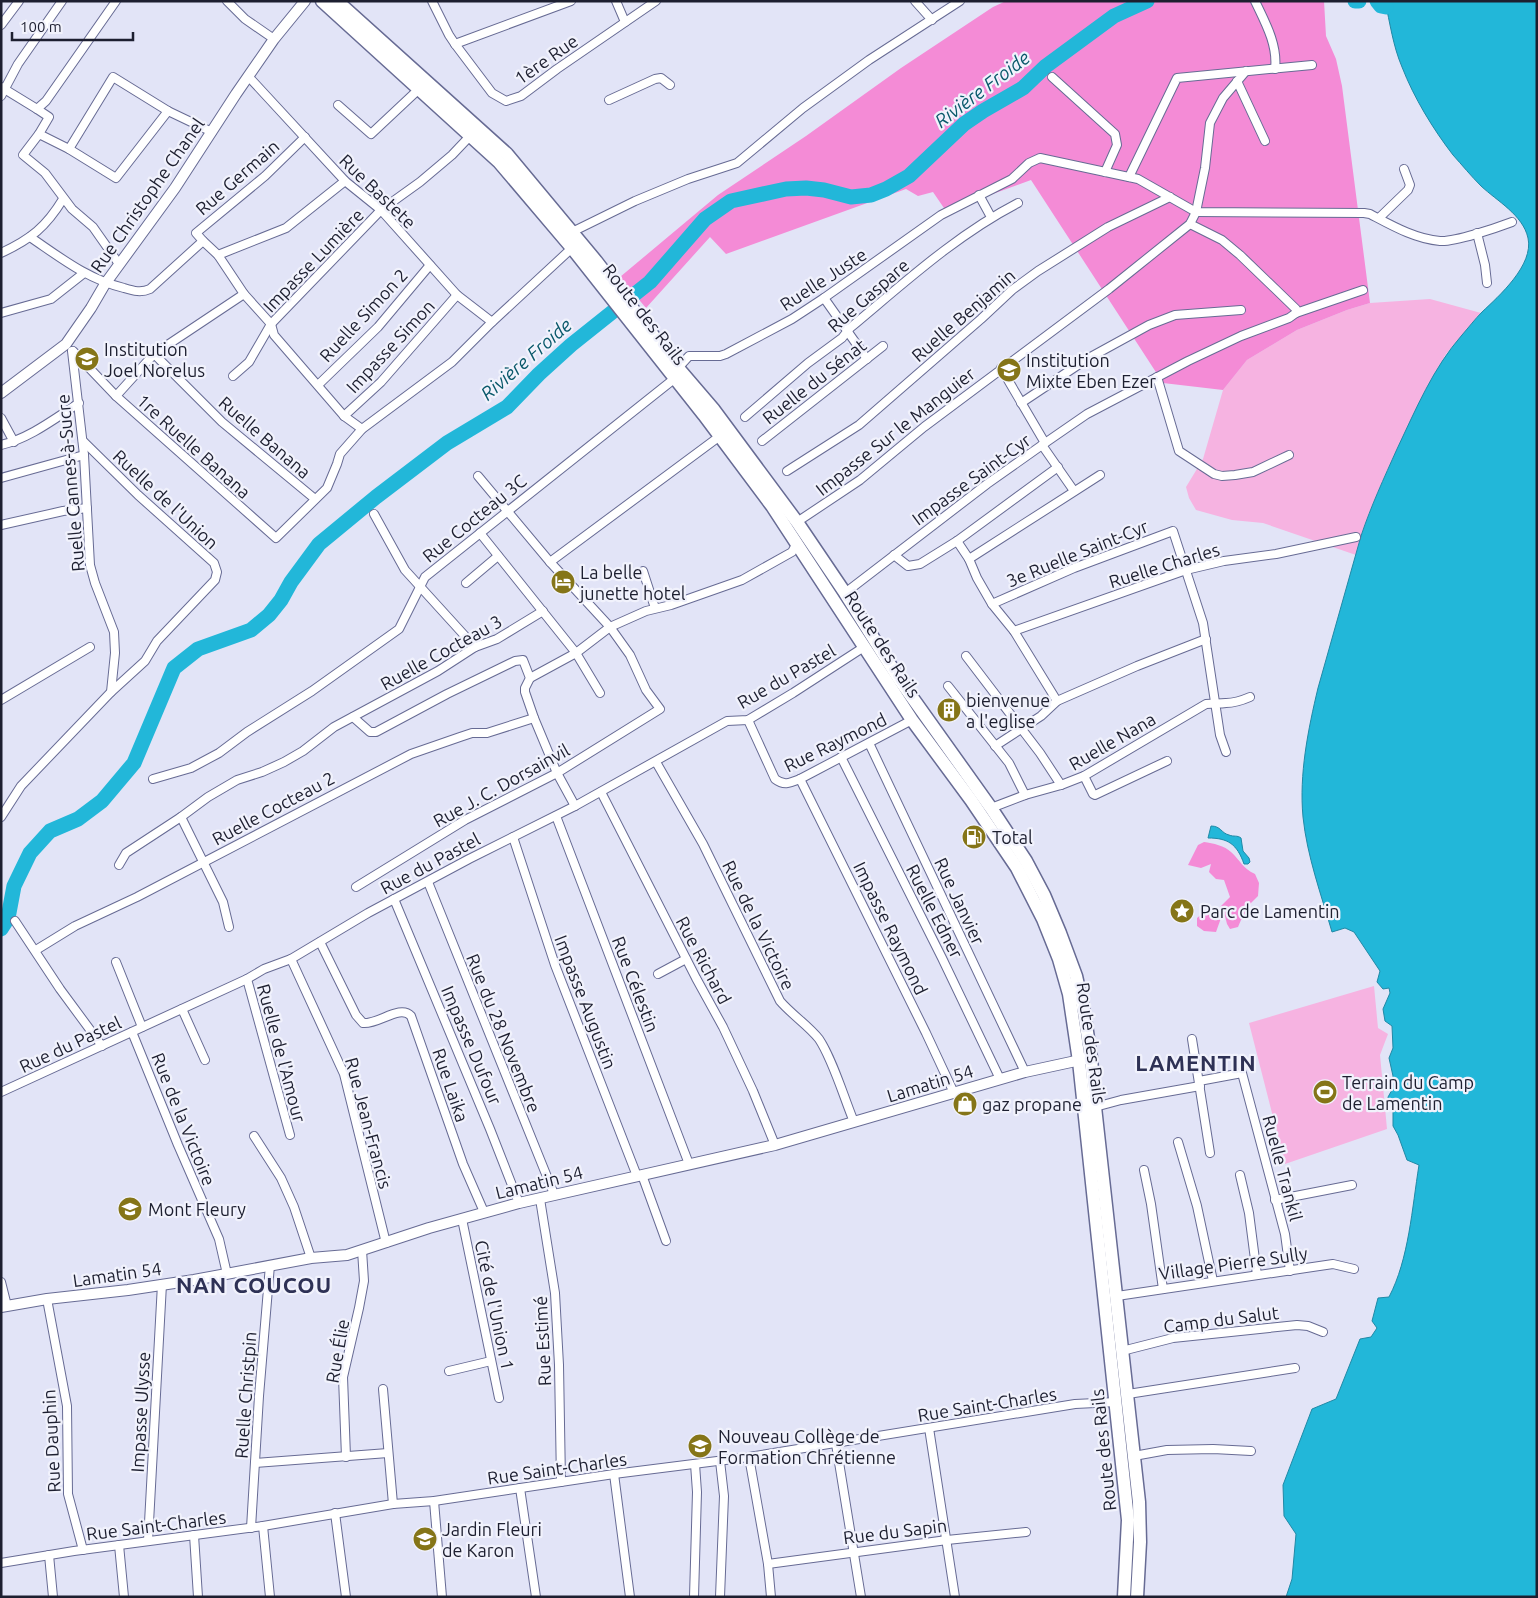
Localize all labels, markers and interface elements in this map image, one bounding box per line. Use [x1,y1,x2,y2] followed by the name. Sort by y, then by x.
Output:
[12,10,134,42] scale bar
[20,18,62,35] text: 100 m
[511,30,581,88] street label: 1ère Rue
[930,46,1034,132] water label: Rivière Froide
[86,114,208,276] street label: Rue Christophe Chanel
[191,135,283,219] street label: Rue Germain
[336,150,420,232] street label: Rue Bastete
[259,204,367,316] street label: Impasse Lumière
[776,244,870,314] street label: Ruelle Juste
[823,254,913,336] street label: Rue Gaspare
[599,259,691,369] street label: Route des Rails
[315,265,411,365] street label: Ruelle Simon 2
[907,265,1019,365] street label: Ruelle Benjamin
[342,295,438,397] street label: Impasse Simon
[476,313,576,404] water label: Rivière Froide
[758,334,870,428] street label: Ruelle du Sénat
[104,339,205,380] place label: Institution Joel Norelus
[74,346,100,372] school or university icon: Institution Joel Norelus
[1026,350,1156,391] place label: Institution Mixte Eben Ezer
[996,357,1022,383] school or university icon: Institution Mixte Eben Ezer
[812,363,979,499] street label: Impasse Sur le Manguier
[133,390,255,502] street label: 1re Ruelle Banana
[215,392,315,482] street label: Ruelle Banana
[52,393,88,573] street label: Ruelle Cannes-à-Sucre
[908,429,1034,529] street label: Impasse Saint-Cyr
[109,445,223,553] street label: Ruelle de l'Union
[418,470,530,566] street label: Rue Cocteau 3C
[1003,515,1151,591] street label: 3e Ruelle Saint-Cyr
[1106,539,1222,591] street label: Ruelle Charles
[578,562,686,603] place label: La belle junette hotel
[550,569,576,595] hotel icon: La belle junette hotel
[841,587,925,701] street label: Route des Rails
[377,610,505,694] street label: Ruelle Cocteau 3
[733,640,839,712] street label: Rue du Pastel
[966,690,1050,731] place label: bienvenue a l'eglise
[936,697,962,723] building icon: bienvenue a l'eglise
[1065,708,1159,774] street label: Ruelle Nana
[781,709,889,775] street label: Rue Raymond
[429,739,573,831] street label: Rue J. C. Dorsainvil
[208,767,338,849] street label: Ruelle Cocteau 2
[961,824,987,850] fuel station icon: Total
[992,827,1033,847] place label: Total
[377,828,483,898] street label: Rue du Pastel
[931,854,989,948] street label: Rue Janvier
[719,857,799,993] street label: Rue de la Victoire
[850,858,932,998] street label: Impasse Raymond
[903,861,967,961] street label: Ruelle Edner
[1169,898,1195,924] place icon: Parc de Lamentin
[1200,901,1340,921] place label: Parc de Lamentin
[673,913,735,1007] street label: Rue Richard
[551,932,621,1072] street label: Impasse Augustin
[609,933,663,1035] street label: Rue Célestin
[463,951,545,1115] street label: Rue du 28 Novembre
[1074,981,1110,1105] street label: Route des Rails
[254,982,310,1124] street label: Ruelle de l'Amour
[438,983,506,1108] street label: Impasse Dufour
[16,1012,124,1076] street label: Rue du Pastel
[429,1045,473,1125] street label: Rue Laika
[148,1050,220,1188] street label: Rue de la Victoire
[1135,1050,1257,1075] district label: LAMENTIN
[342,1055,396,1191] street label: Rue Jean-Francis
[884,1060,976,1106] street label: Lamatin 54
[1342,1072,1474,1113] place label: Terrain du Camp de Lamentin
[1312,1079,1338,1105] sports icon: Terrain du Camp de Lamentin
[952,1091,978,1117] shop icon: gaz propane
[982,1094,1082,1114] place label: gaz propane
[1259,1113,1307,1223] street label: Ruelle Trankil
[493,1161,585,1203] street label: Lamatin 54
[117,1196,143,1222] school or university icon: Mont Fleury
[148,1199,246,1219] place label: Mont Fleury
[471,1238,519,1372] street label: Cité de l'Union 1
[1157,1243,1309,1283] street label: Village Pierre Sully
[71,1258,163,1290] street label: Lamatin 54
[176,1272,332,1297] district label: NAN COUCOU
[530,1295,554,1387] street label: Rue Estimé
[1162,1302,1280,1336] street label: Camp du Salut
[321,1317,352,1385] street label: Rue Élie
[231,1331,259,1459] street label: Ruelle Christpin
[127,1351,153,1473] street label: Impasse Ulysse
[916,1383,1058,1425] street label: Rue Saint-Charles
[1087,1388,1119,1512] street label: Route des Rails
[38,1389,64,1493] street label: Rue Dauphin
[718,1426,896,1467] place label: Nouveau Collège de Formation Chrétienne
[687,1433,713,1459] school or university icon: Nouveau Collège de Formation Chrétienne
[486,1448,628,1488] street label: Rue Saint-Charles
[85,1506,227,1543] street label: Rue Saint-Charles
[842,1515,948,1547] street label: Rue du Sapin
[442,1519,542,1560] place label: Jardin Fleuri de Karon
[412,1526,438,1552] school or university icon: Jardin Fleuri de Karon

